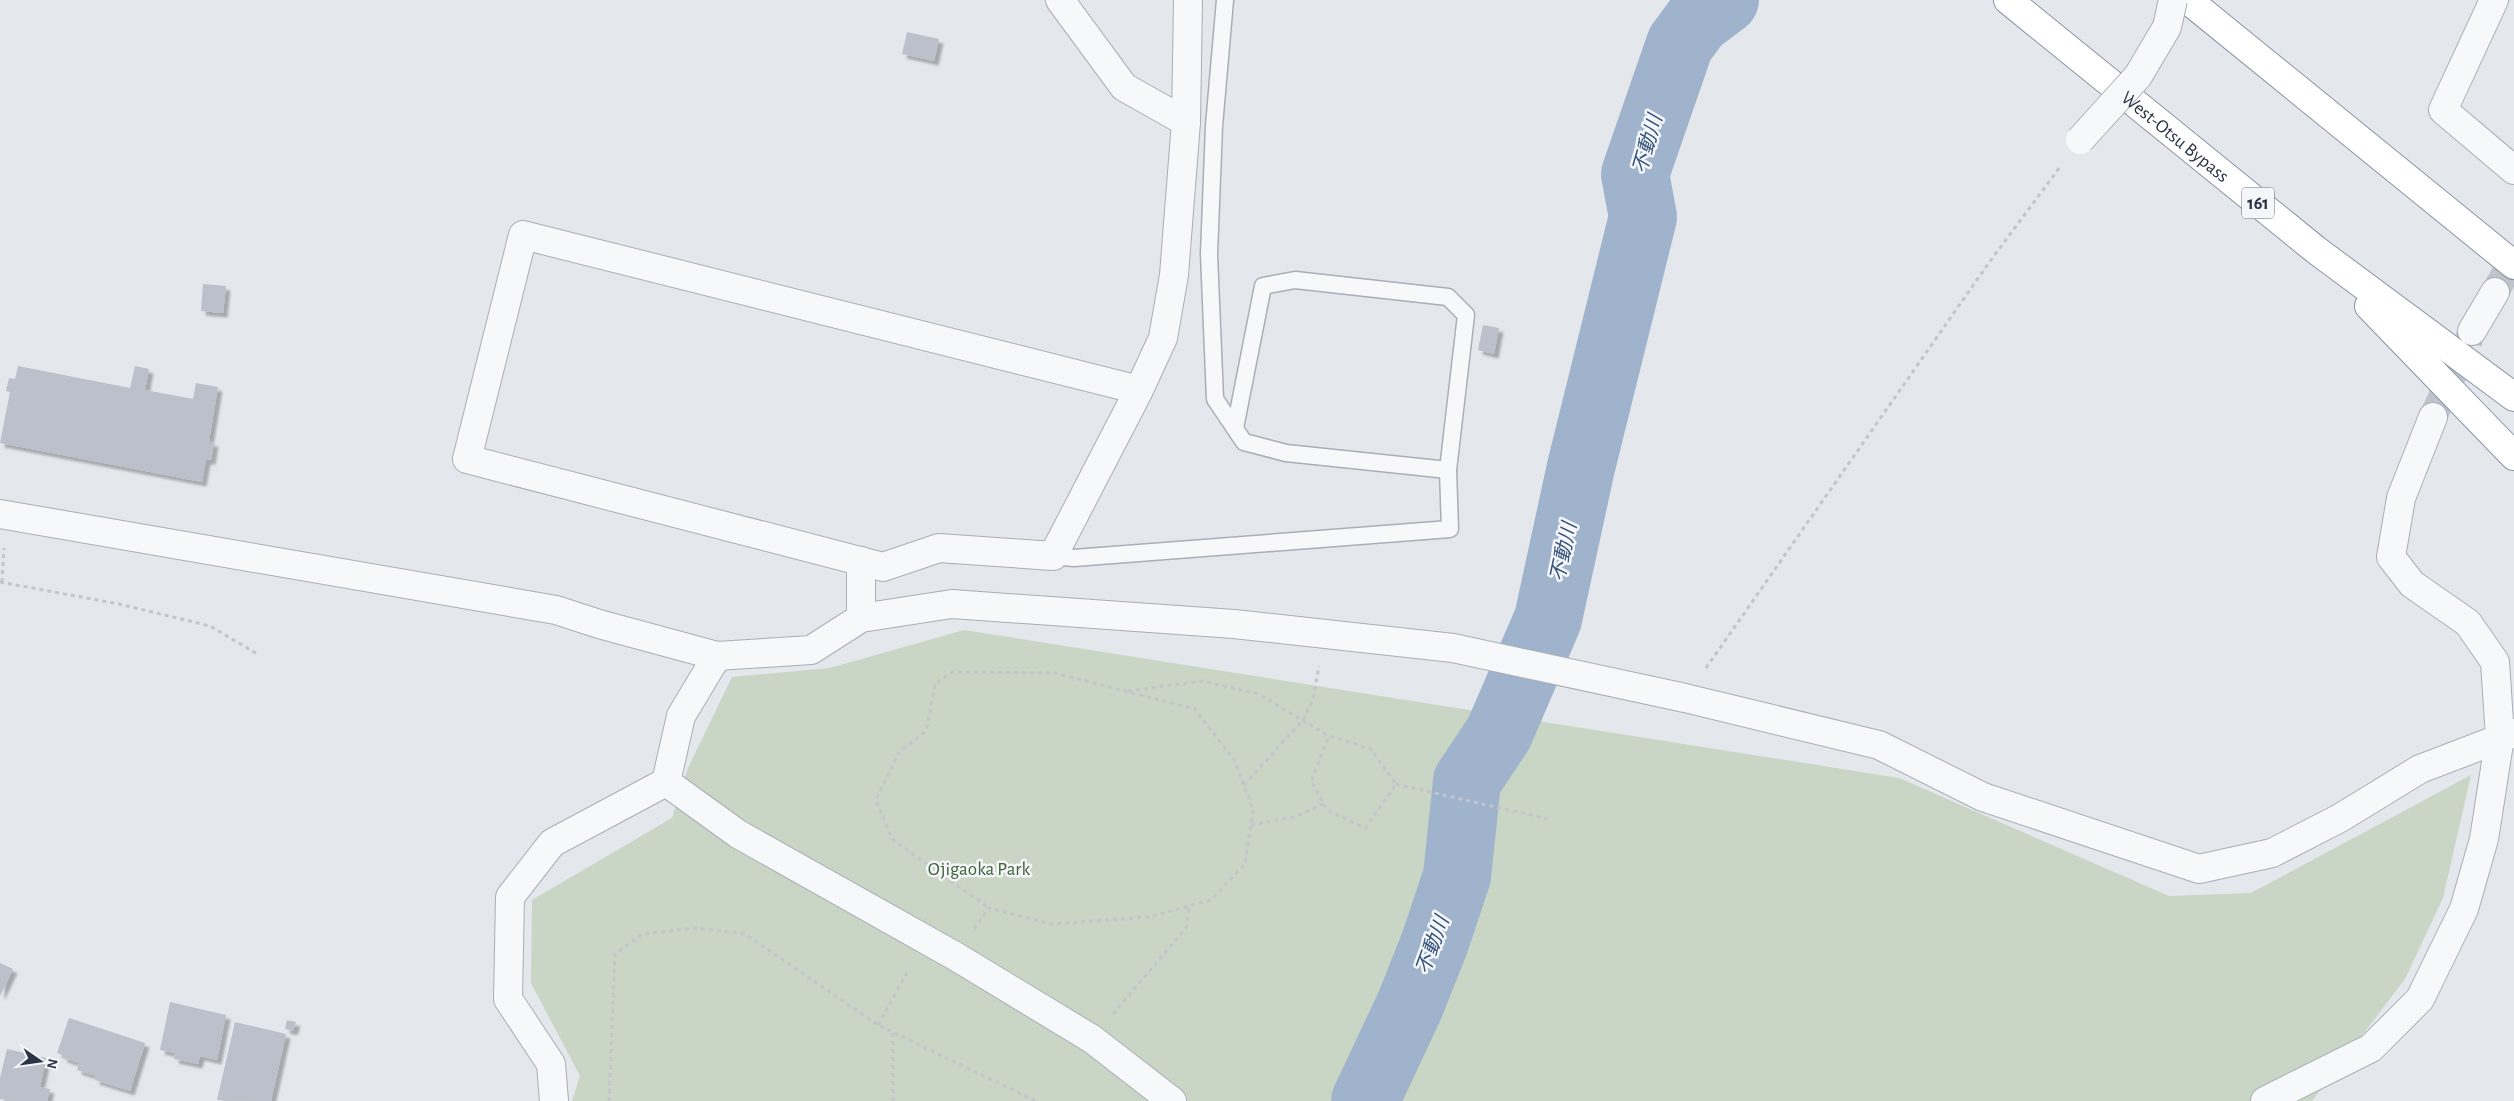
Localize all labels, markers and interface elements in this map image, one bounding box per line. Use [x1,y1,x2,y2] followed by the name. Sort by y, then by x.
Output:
[2117,88,2232,186] street label: West-Otsu Bypass
[1629,110,1666,176] water label: 不動川
[2242,188,2274,218] road number: 161
[1547,519,1580,584] water label: 不動川
[928,860,1031,879] park label: Ojigaoka Park
[1412,912,1453,977] water label: 不動川
[15,1036,65,1086] north arrow
[44,1057,60,1070] text: N

